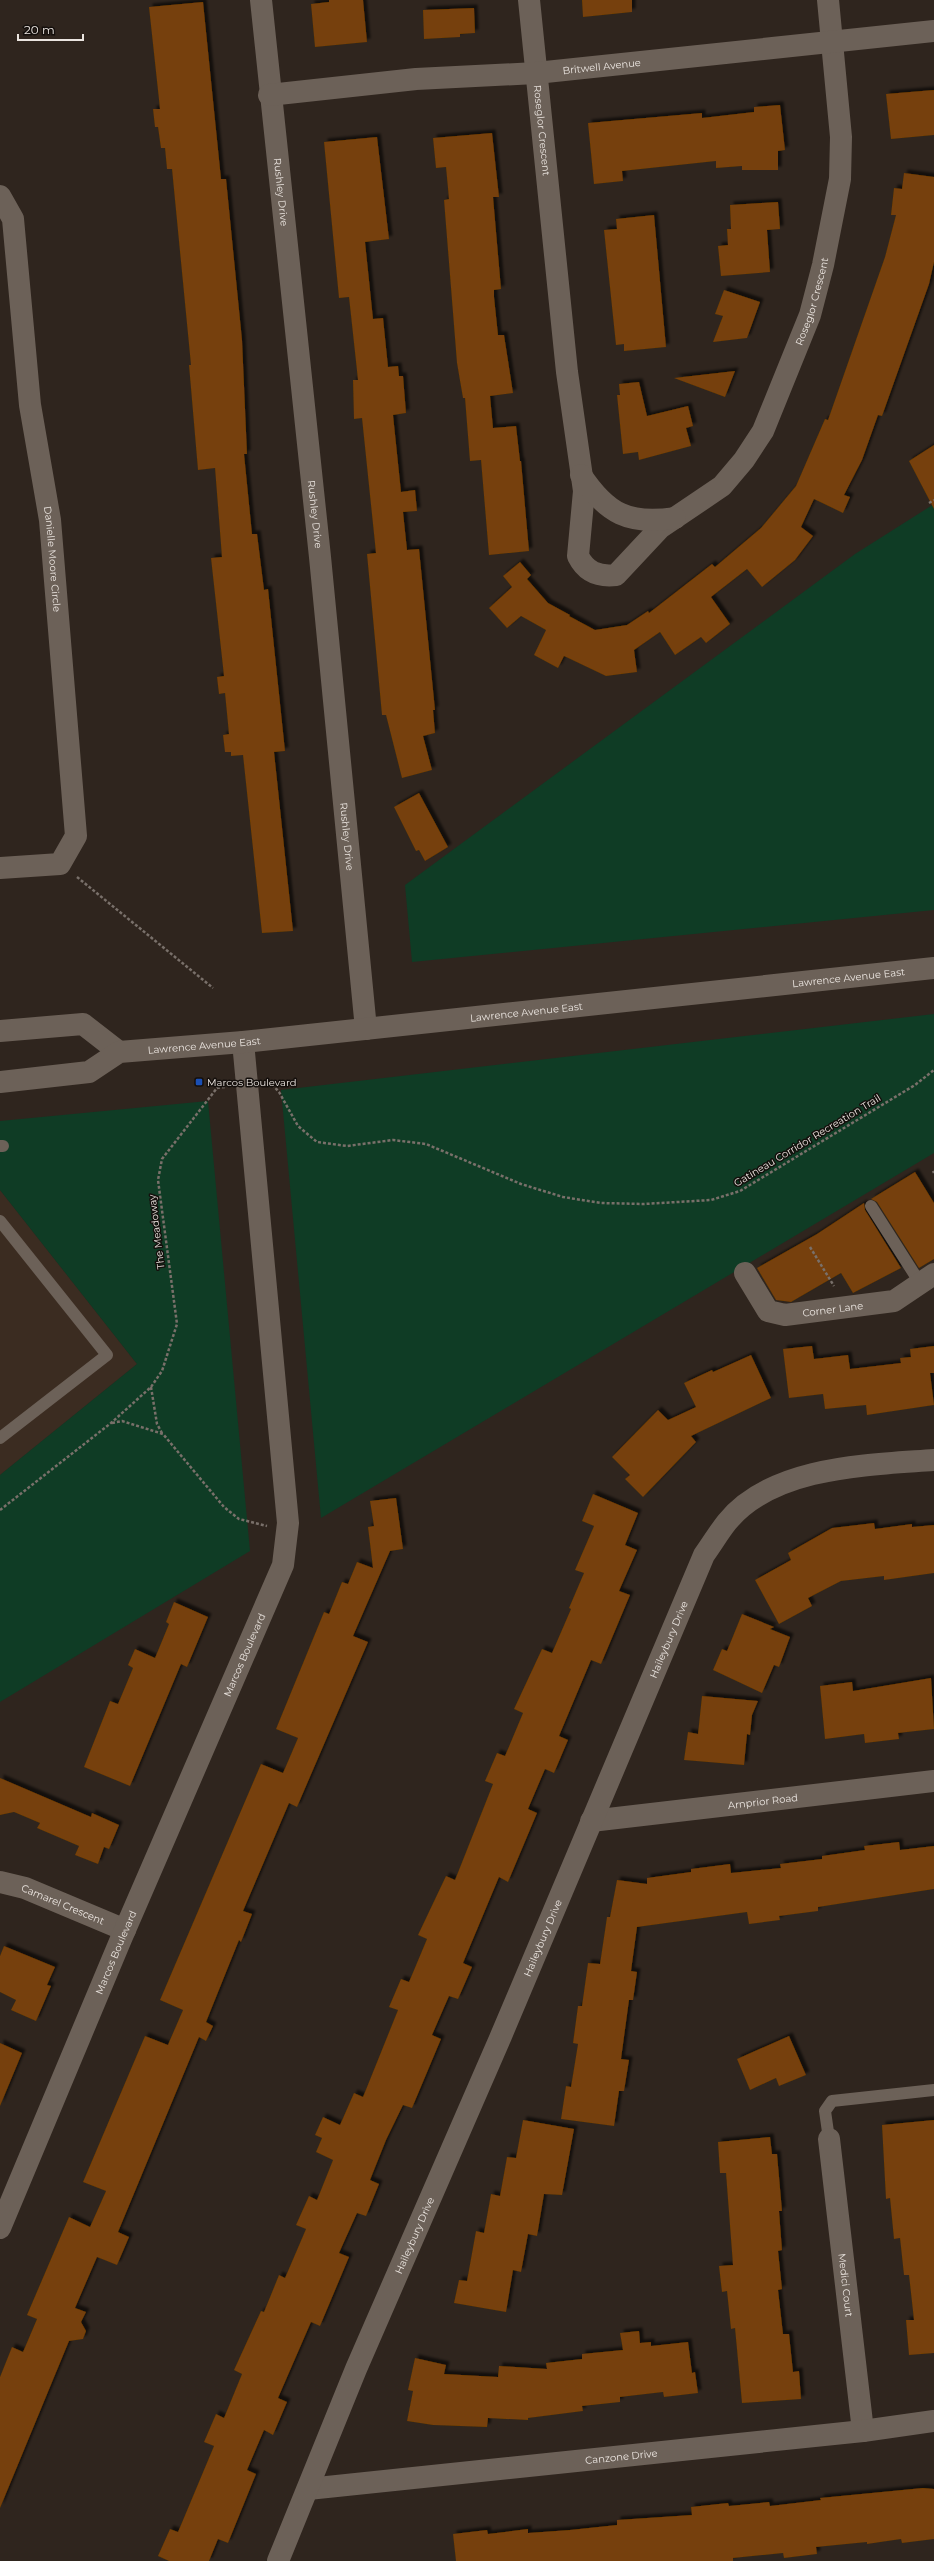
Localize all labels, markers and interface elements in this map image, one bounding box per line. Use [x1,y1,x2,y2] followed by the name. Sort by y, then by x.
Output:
[18,16,83,42] scale bar
[24,22,55,37] text: 20 m
[562,56,641,77] street label: Britwell Avenue
[531,84,553,176] street label: Roseglor Crescent
[271,157,291,227] street label: Rushley Drive
[792,256,831,347] street label: Roseglor Crescent
[305,479,325,549] street label: Rushley Drive
[41,505,64,613] street label: Danielle Moore Circle
[337,802,357,871] street label: Rushley Drive
[792,965,906,990] street label: Lawrence Avenue East
[469,1000,583,1025] street label: Lawrence Avenue East
[147,1034,261,1057] street label: Lawrence Avenue East
[207,1076,297,1089] place label: Marcos Boulevard
[194,1077,204,1087] marker: Marcos Boulevard
[731,1091,883,1190] street label: Gatineau Corridor Recreation Trail
[145,1193,168,1270] street label: The Meadoway
[802,1299,864,1320] street label: Corner Lane
[647,1599,691,1680] street label: Haileybury Drive
[221,1611,268,1699] street label: Marcos Boulevard
[727,1791,799,1812] street label: Arnprior Road
[19,1881,106,1928] street label: Camarel Crescent
[521,1897,565,1979] street label: Haileybury Drive
[93,1909,140,1996] street label: Marcos Boulevard
[392,2195,437,2276] street label: Haileybury Drive
[835,2252,856,2318] street label: Medici Court
[585,2447,658,2467] street label: Canzone Drive

